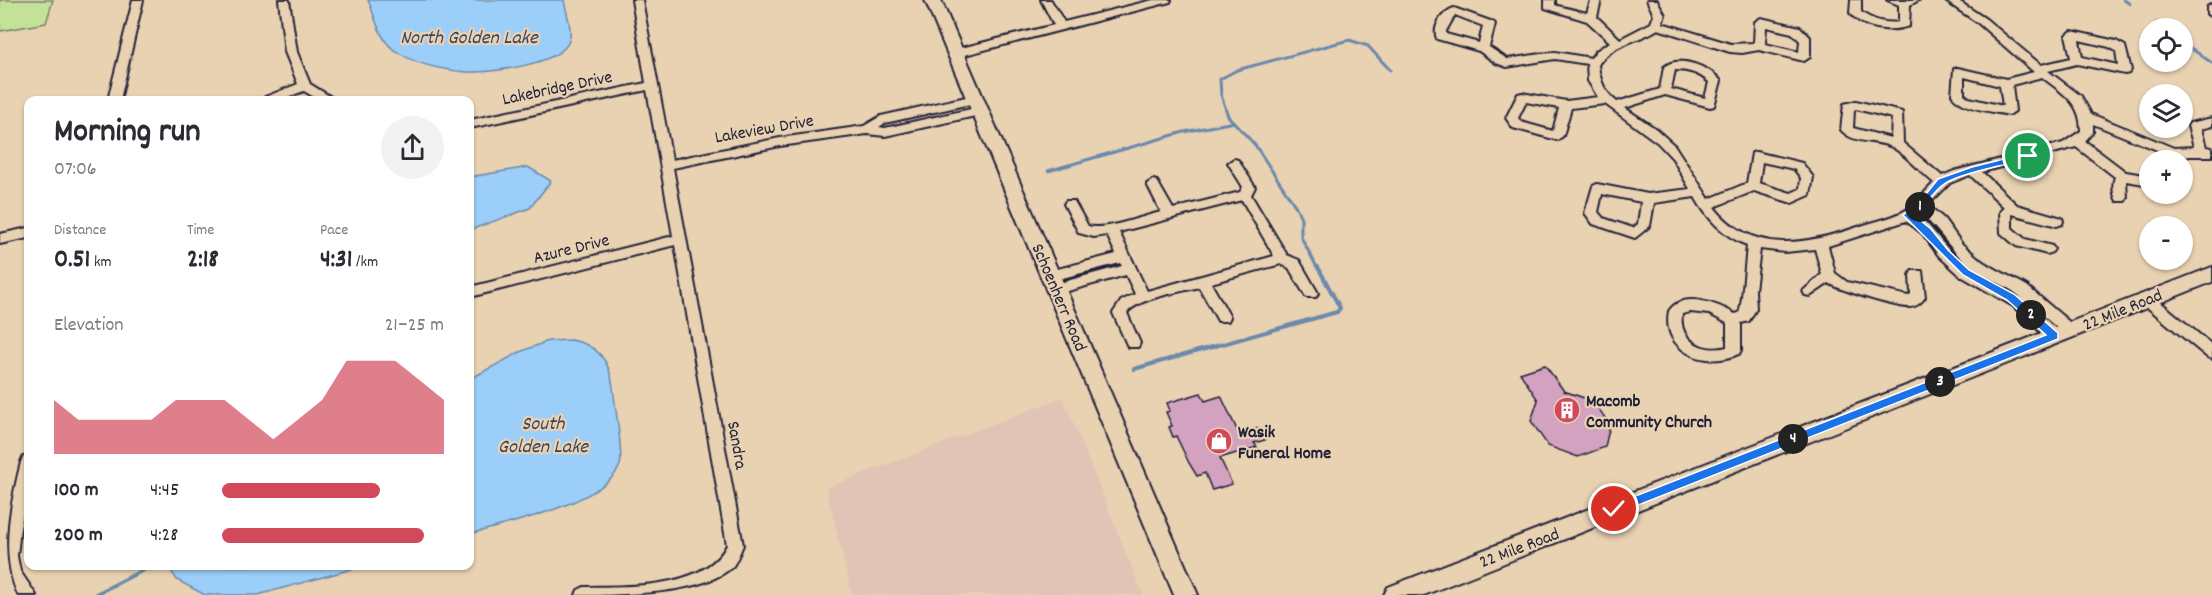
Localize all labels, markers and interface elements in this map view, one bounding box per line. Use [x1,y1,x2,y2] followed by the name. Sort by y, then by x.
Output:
[2139,18,2193,270] map controls
[2139,18,2193,72] button: locate
[400,25,539,53] water label: North Golden Lake
[500,66,615,113] street label: Lakebridge Drive
[2139,84,2193,138] button: layers
[713,109,816,151] street label: Lakeview Drive
[54,110,201,157] text: Morning run
[381,116,444,179] button: share
[2002,130,2053,181] pin
[2011,139,2044,172] icon: arrive
[2139,150,2193,204] button: +
[54,156,97,184] text: 07:06
[1905,192,1935,222] pin: 1
[1918,195,1922,218] text: 1
[2139,216,2193,270] button: −
[54,219,106,242] text: Distance
[187,219,214,242] text: Time
[320,219,348,242] text: Pace
[531,229,612,272] street label: Azure Drive
[1024,240,1092,356] street label: Schoenherr Road
[54,242,90,279] text: 0.51
[187,242,219,279] text: 2:18
[320,242,352,279] text: 4:31
[90,251,111,274] text: km
[352,251,378,274] text: /km
[2079,284,2166,339] street label: 22 Mile Road
[2016,300,2046,330] pin: 2
[2028,303,2035,326] text: 2
[54,312,124,340] text: Elevation
[385,312,444,340] text: 21–25 m
[1925,367,1955,397] pin: 3
[1936,370,1944,393] text: 3
[1586,390,1712,436] place label: Macomb Community Church
[1552,395,1582,425] building icon: Macomb Community Church
[498,411,589,462] water label: South Golden Lake
[719,419,752,472] street label: Sandra
[1238,421,1331,467] place label: Wasik Funeral Home
[1778,424,1808,454] pin: 4
[1204,426,1234,456] shop icon: Wasik Funeral Home
[1790,427,1796,450] text: 4
[54,477,99,505] text: 100 m
[150,477,179,505] text: 4:45
[1588,483,1639,534] pin
[1597,492,1630,525] icon: check
[54,522,103,550] text: 200 m
[150,522,178,550] text: 4:28
[1476,523,1563,576] street label: 22 Mile Road

